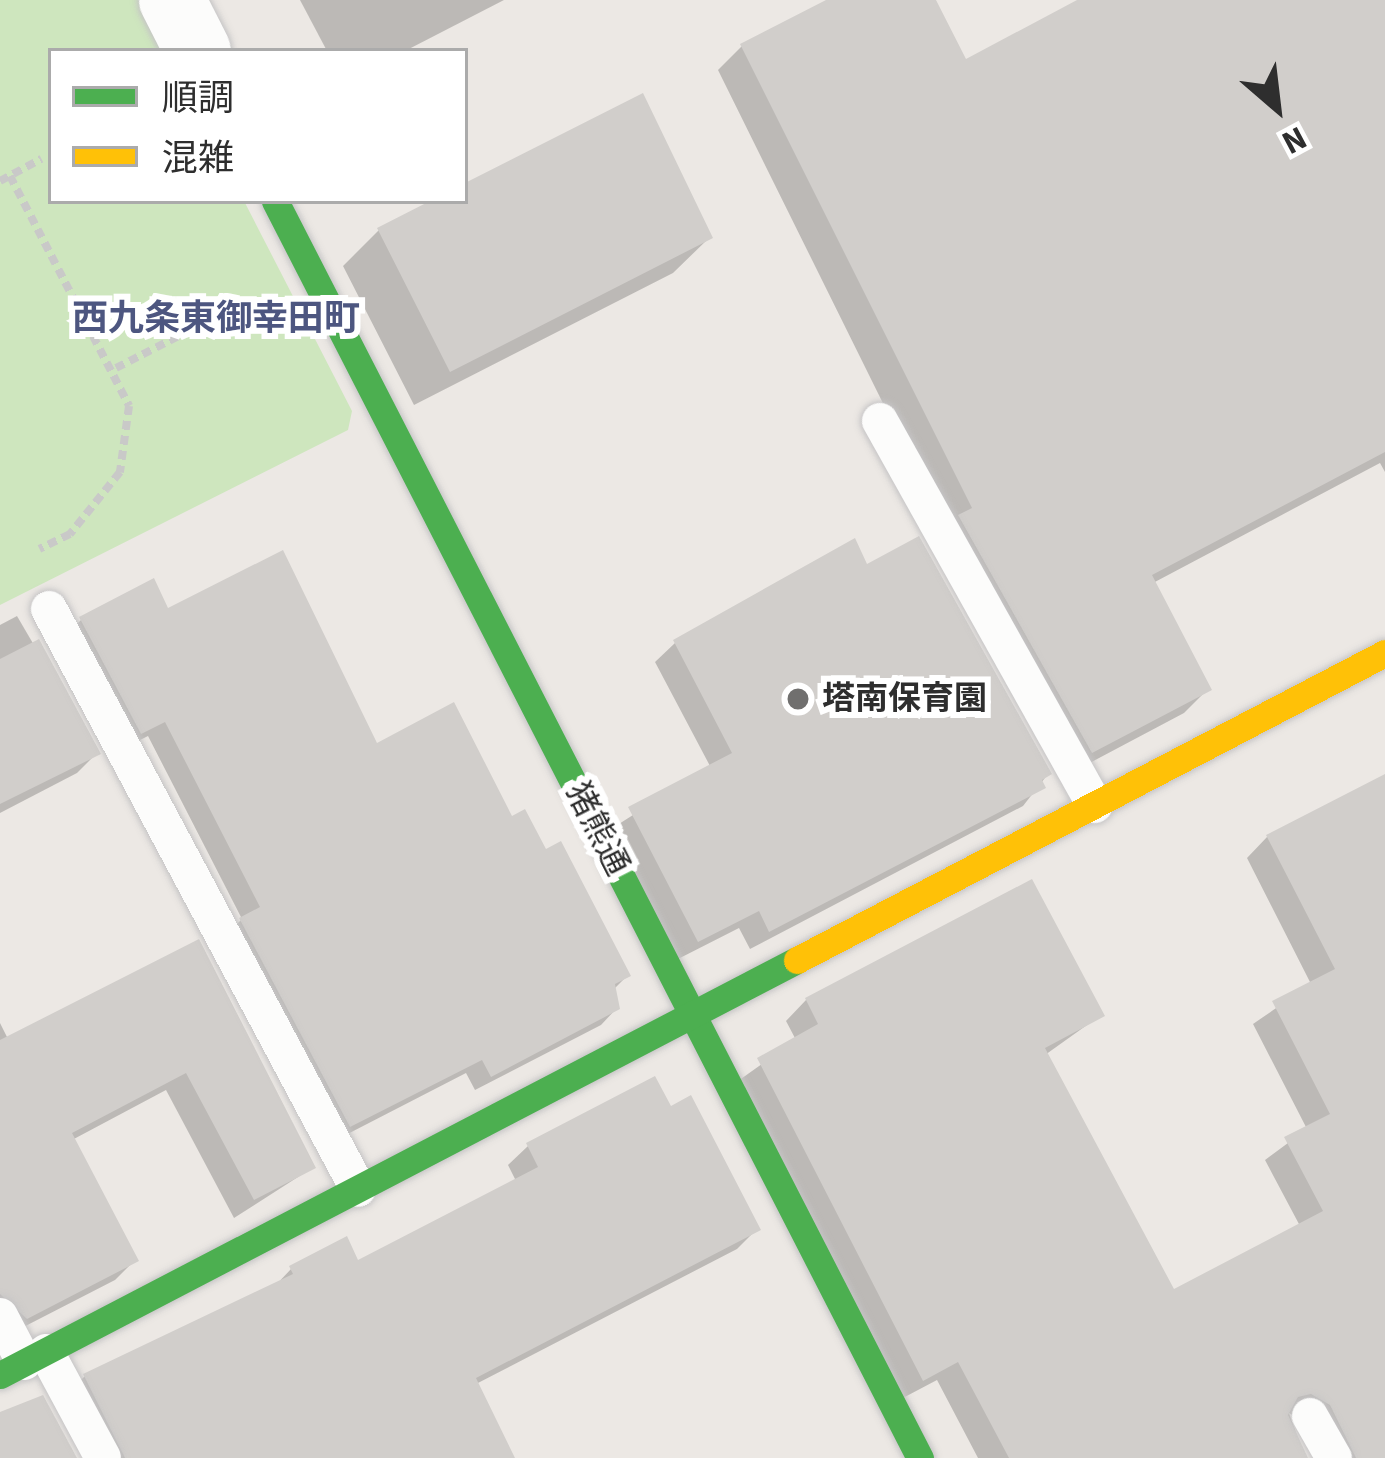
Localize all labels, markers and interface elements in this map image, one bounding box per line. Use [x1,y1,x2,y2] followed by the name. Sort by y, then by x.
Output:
[48,48,468,204] legend
[1217,48,1337,168] north arrow
[162,73,234,124] text: 順調
[1273,114,1315,166] text: N
[162,133,234,184] text: 混雑
[72,297,360,341] district label: 西九条東御幸田町
[822,679,987,719] place label: 塔南保育園
[785,686,811,712] marker: 塔南保育園
[557,776,637,882] street label: 猪熊通

